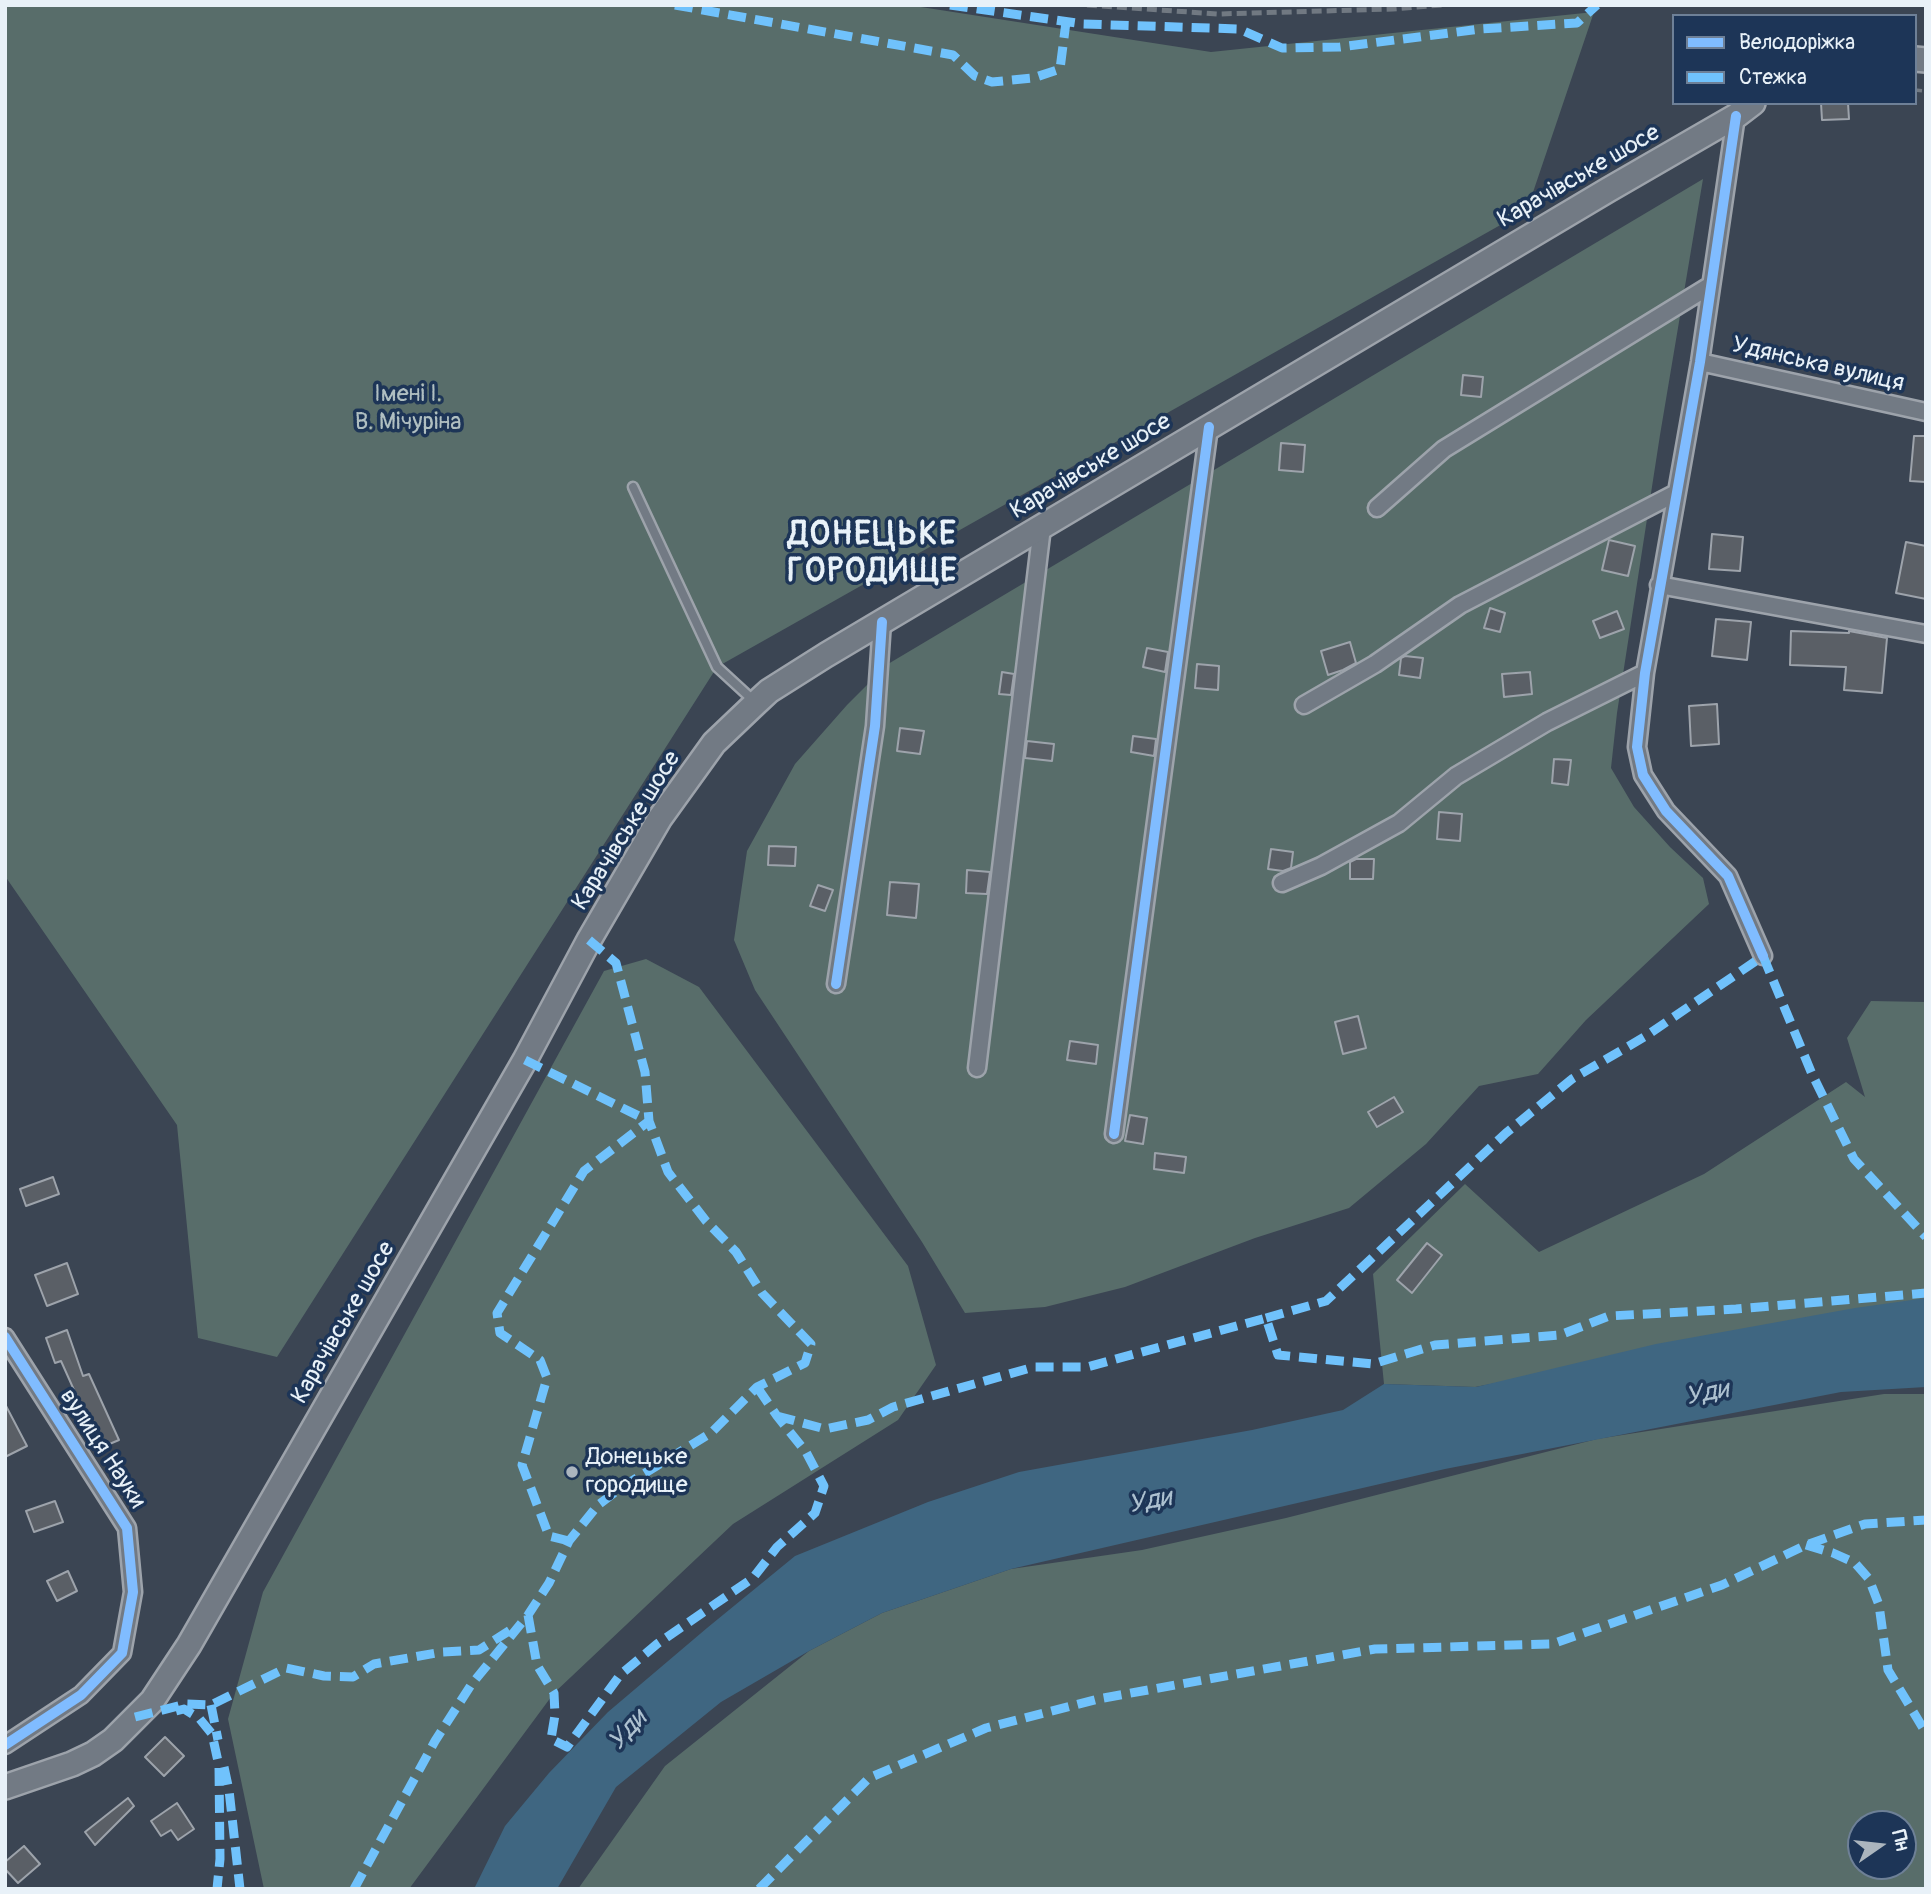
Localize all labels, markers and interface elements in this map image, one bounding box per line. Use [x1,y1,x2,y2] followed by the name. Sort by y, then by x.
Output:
[1672,14,1917,105] legend
[1739,29,1855,56] text: Велодоріжка
[1739,64,1807,91] text: Стежка
[1493,119,1665,235] street label: Карачівське шосе
[1729,331,1907,399] street label: Удянська вулиця
[355,381,461,437] park label: Імені І. В. Мічуріна
[1005,408,1177,526] street label: Карачівське шосе
[788,517,958,592] district label: ДОНЕЦЬКЕ ГОРОДИЩЕ
[567,746,687,916] street label: Карачівське шосе
[286,1237,402,1409] street label: Карачівське шосе
[1683,1375,1731,1413] water label: Уди
[53,1384,151,1514] street label: вулиця Науки
[586,1444,688,1500] place label: Донецьке городище
[564,1464,580,1480] marker: Донецьке городище
[1126,1483,1174,1521] water label: Уди
[602,1705,654,1757] water label: Уди
[1847,1810,1917,1880] north arrow
[1886,1827,1915,1853] text: Пн

